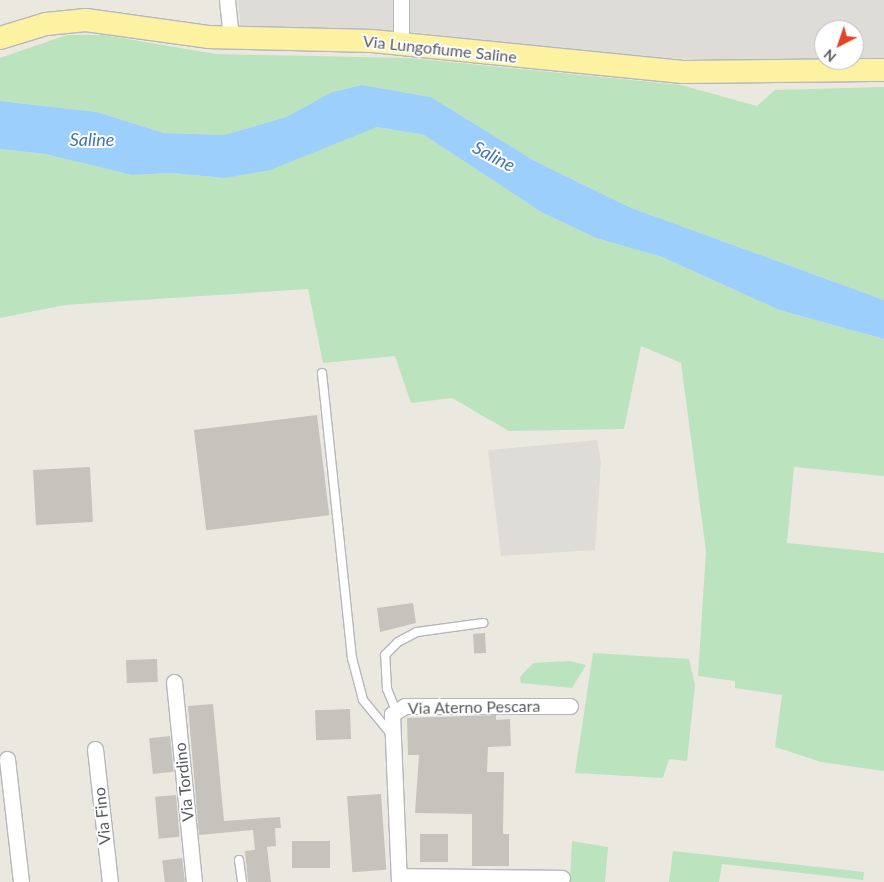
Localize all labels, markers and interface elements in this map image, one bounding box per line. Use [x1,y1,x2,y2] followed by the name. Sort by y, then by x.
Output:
[814,20,864,70] north arrow
[362,31,518,67] street label: Via Lungofiume Saline
[820,46,839,66] text: N
[70,128,114,150] water label: Saline
[469,136,519,176] water label: Saline
[407,696,541,718] street label: Via Aterno Pescara
[170,741,198,823] street label: Via Tordino
[89,786,115,846] street label: Via Fino

